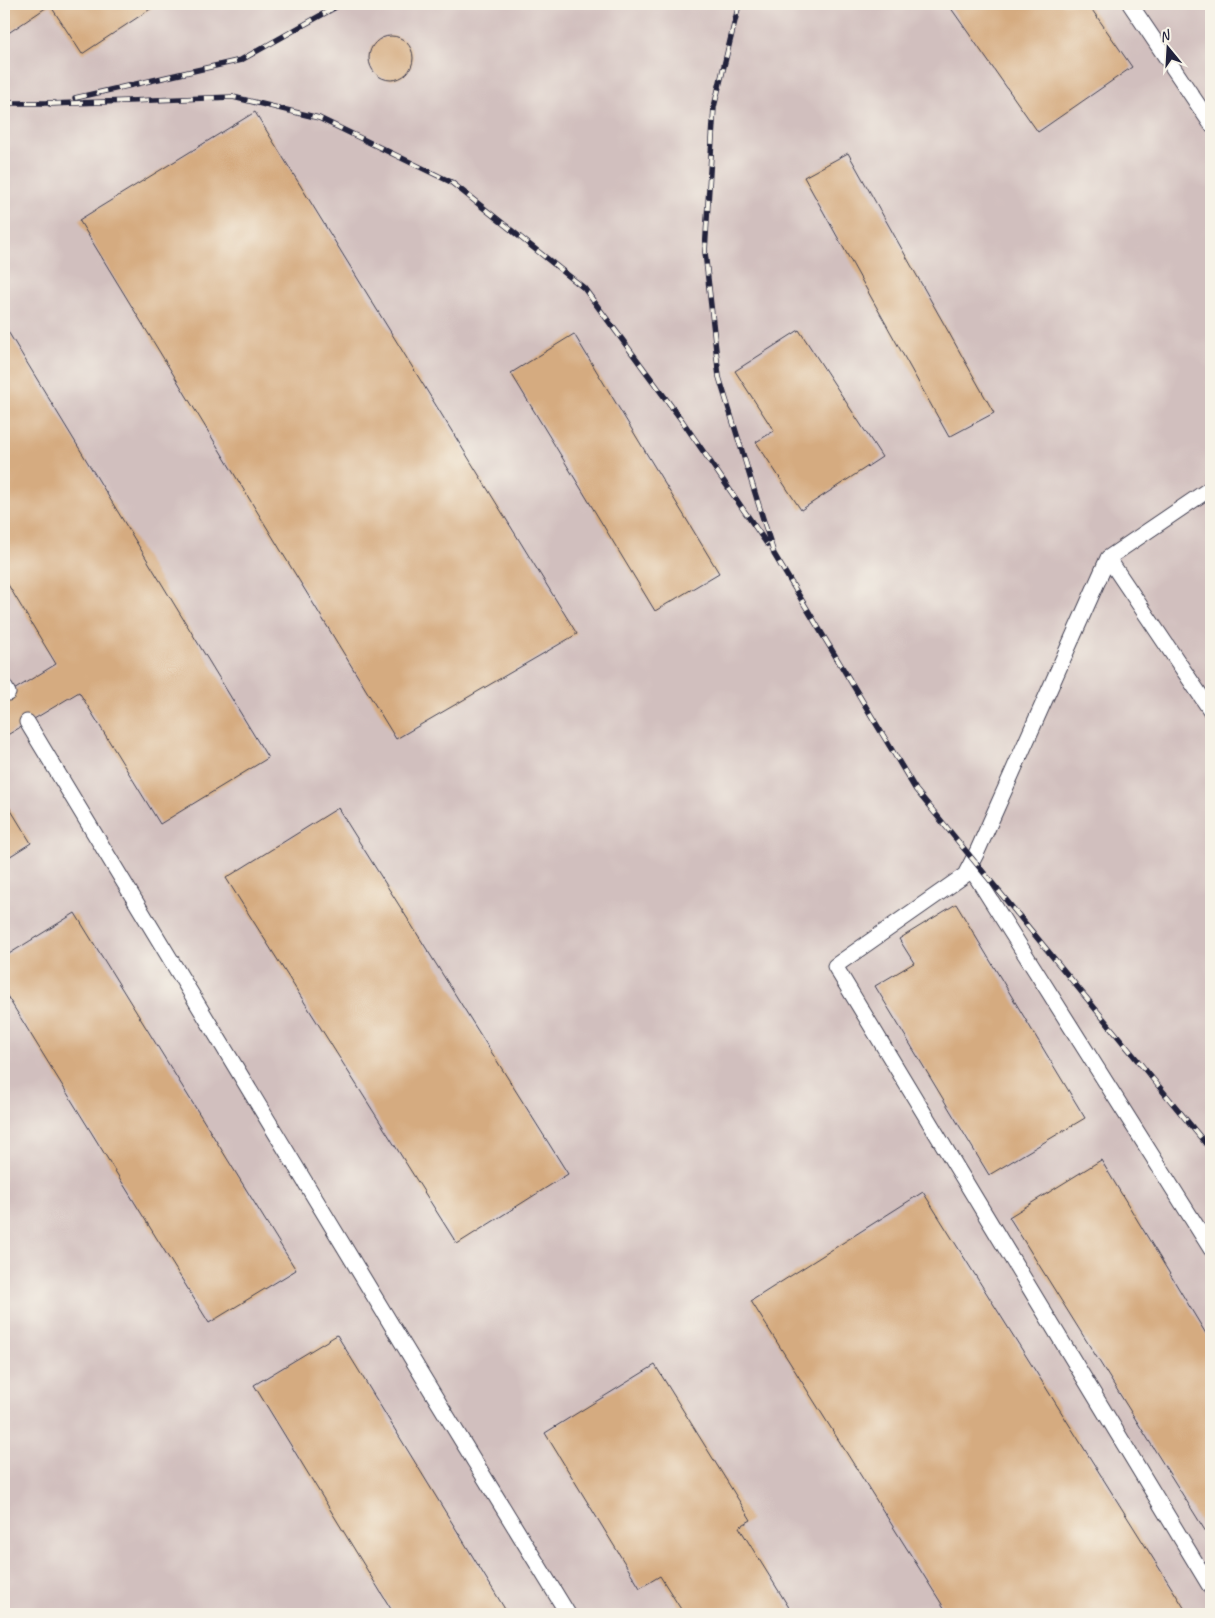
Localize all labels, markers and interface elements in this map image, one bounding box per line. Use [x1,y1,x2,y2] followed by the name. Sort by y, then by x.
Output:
[1142,22,1192,72] north arrow
[1157,26,1173,46] text: N

